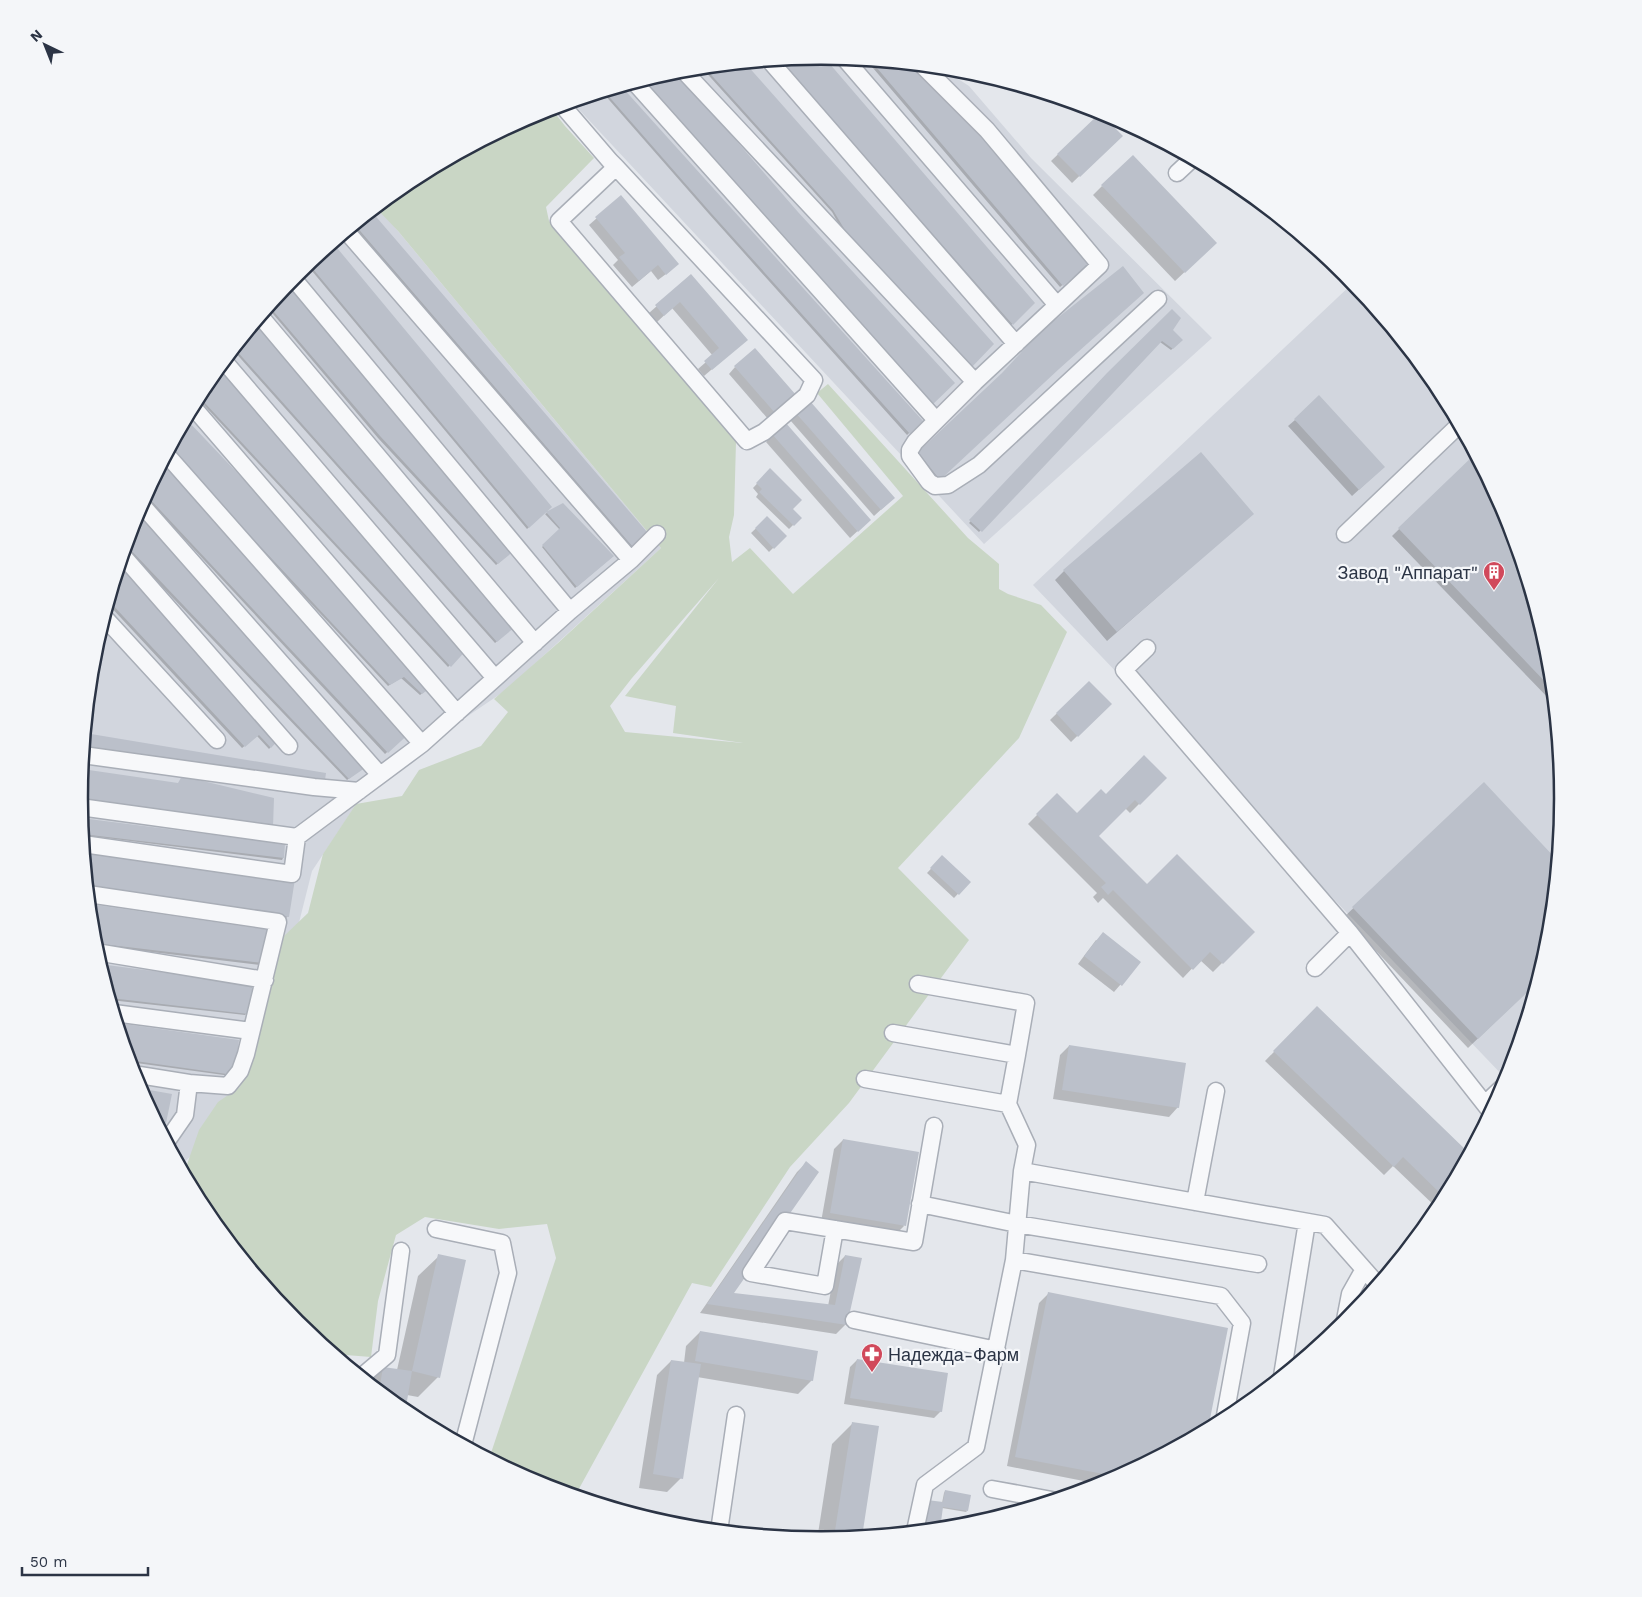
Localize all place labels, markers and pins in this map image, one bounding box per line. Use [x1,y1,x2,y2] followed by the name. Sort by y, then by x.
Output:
[1482,560,1506,591] building icon: Завод "Аппарат"
[1338,562,1478,583] place label: Завод "Аппарат"
[860,1342,884,1373] pharmacy icon: Надежда-Фарм
[888,1344,1019,1365] place label: Надежда-Фарм

